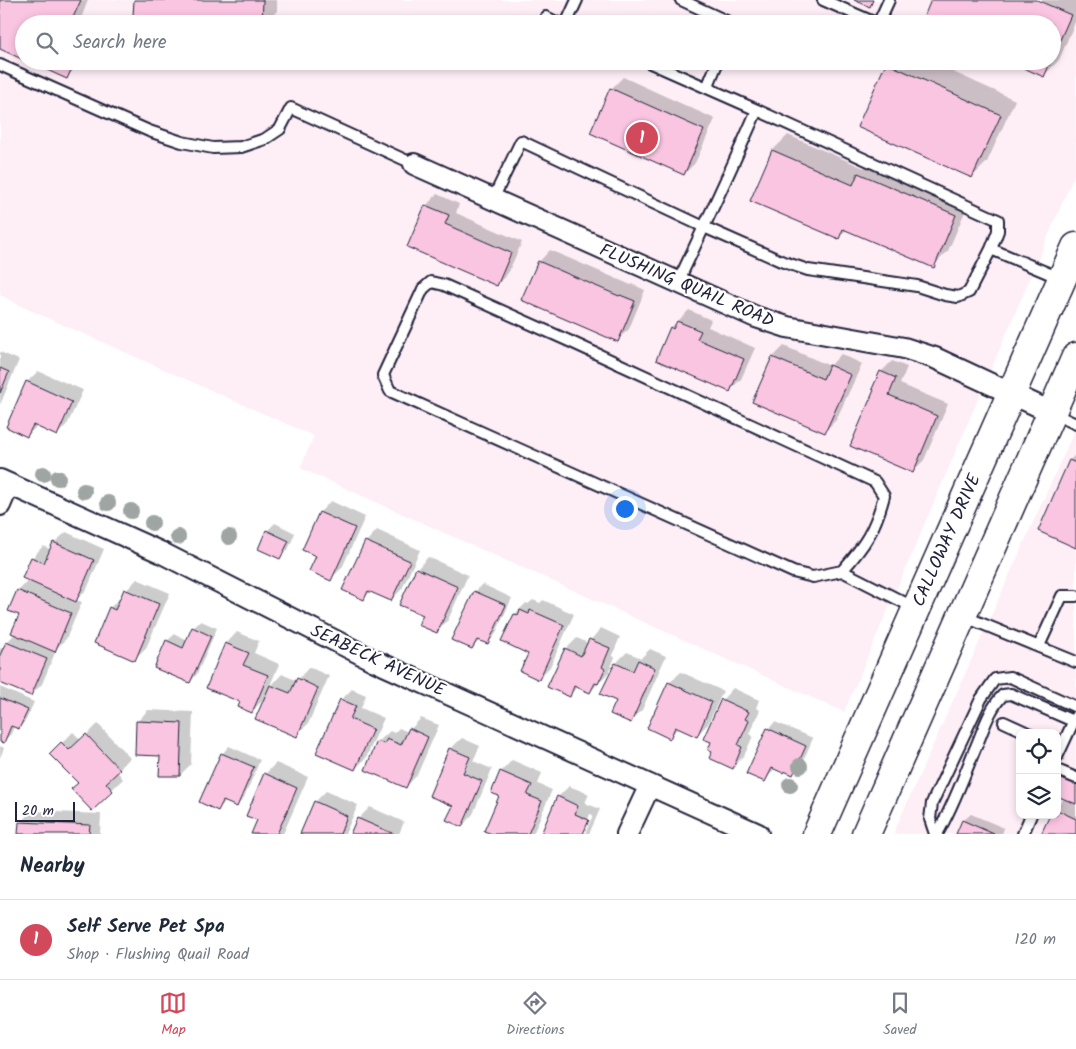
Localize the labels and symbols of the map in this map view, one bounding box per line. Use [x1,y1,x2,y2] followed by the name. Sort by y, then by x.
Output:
[626,119,658,157] pin: 1
[594,236,779,337] street label: FLUSHING QUAIL ROAD
[905,469,990,612] street label: CALLOWAY DRIVE
[612,496,638,522] your location
[305,617,450,706] street label: SEABECK AVENUE
[15,799,75,822] scale bar

